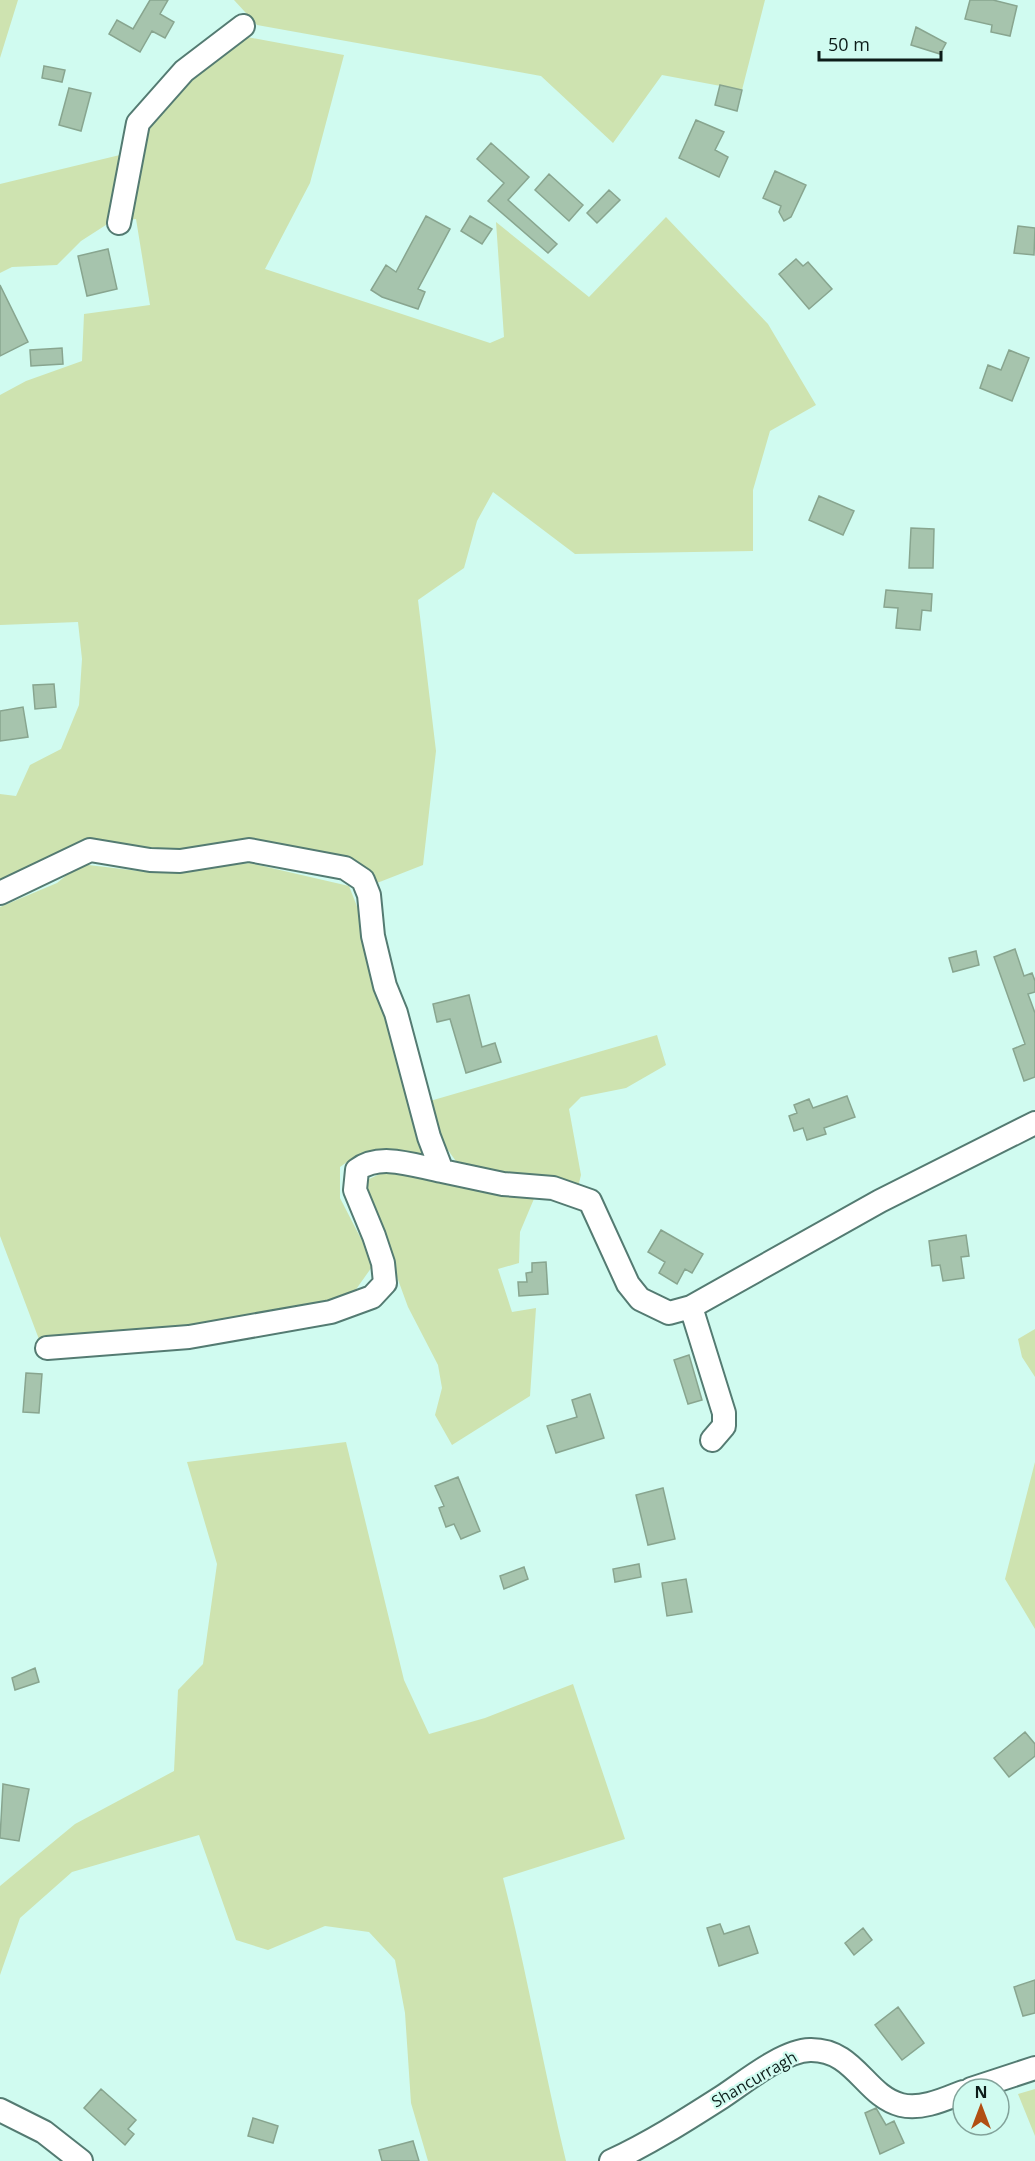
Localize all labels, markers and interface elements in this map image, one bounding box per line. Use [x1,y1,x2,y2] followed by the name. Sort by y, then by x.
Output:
[819,24,940,62] scale bar
[828,32,870,56] text: 50 m
[707,2046,801,2112] street label: Shancurragh
[951,2077,1011,2137] north arrow
[974,2081,988,2103] text: N

